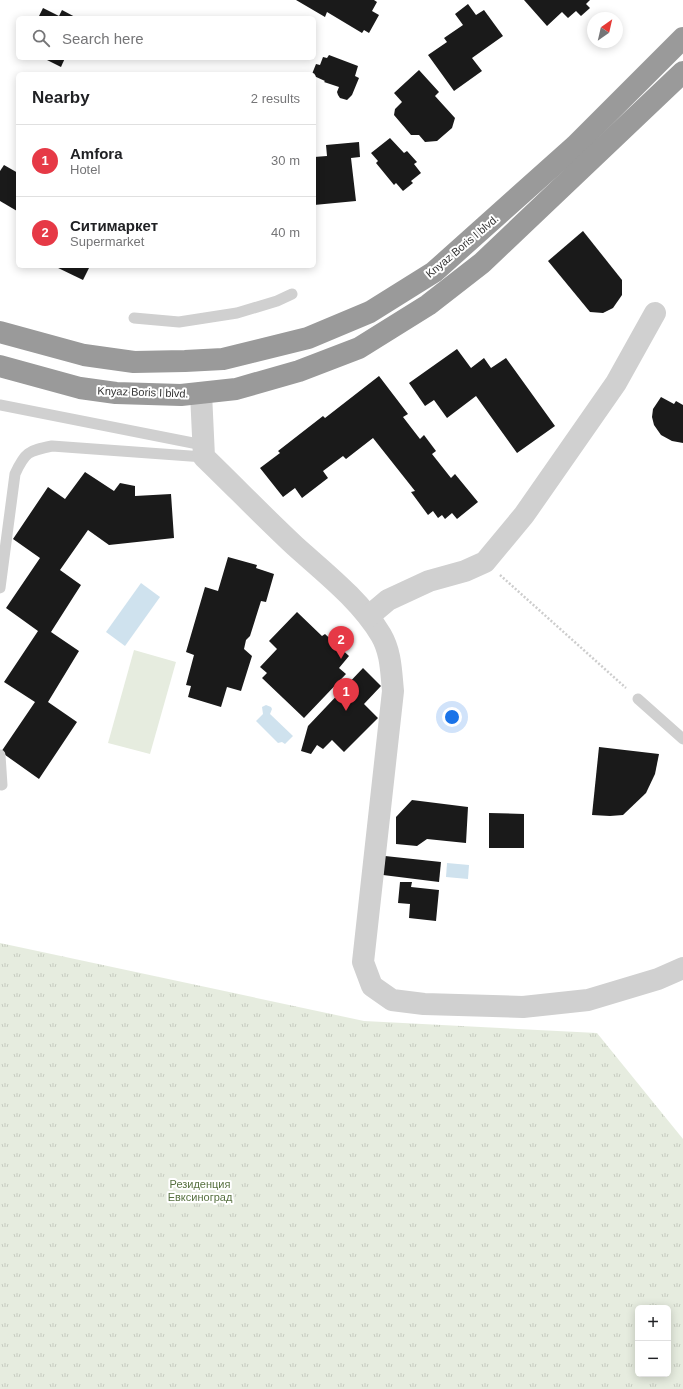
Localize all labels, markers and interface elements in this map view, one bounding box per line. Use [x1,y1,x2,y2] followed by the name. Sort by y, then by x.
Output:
[587,12,623,48] north arrow
[16,16,316,60] search box
[30,27,52,49] icon: search
[62,30,144,47] text: Search here
[32,88,90,107] text: Nearby
[251,91,300,106] text: 2 results
[70,145,123,162] text: Amfora
[41,153,49,168] text: 1
[271,153,300,168] text: 30 m
[70,162,100,177] text: Hotel
[423,212,501,280] street label: Knyaz Boris I blvd.
[70,217,158,234] text: Ситимаркет
[41,225,49,240] text: 2
[271,225,300,240] text: 40 m
[70,234,144,249] text: Supermarket
[97,384,189,400] street label: Knyaz Boris I blvd.
[328,626,354,659] pin: 2
[333,678,359,711] pin: 1
[442,707,462,727] your location
[168,1178,233,1203] park label: Резиденция Евксиноград
[635,1305,671,1377] map controls
[635,1305,671,1341] button: +
[635,1341,671,1377] button: −

